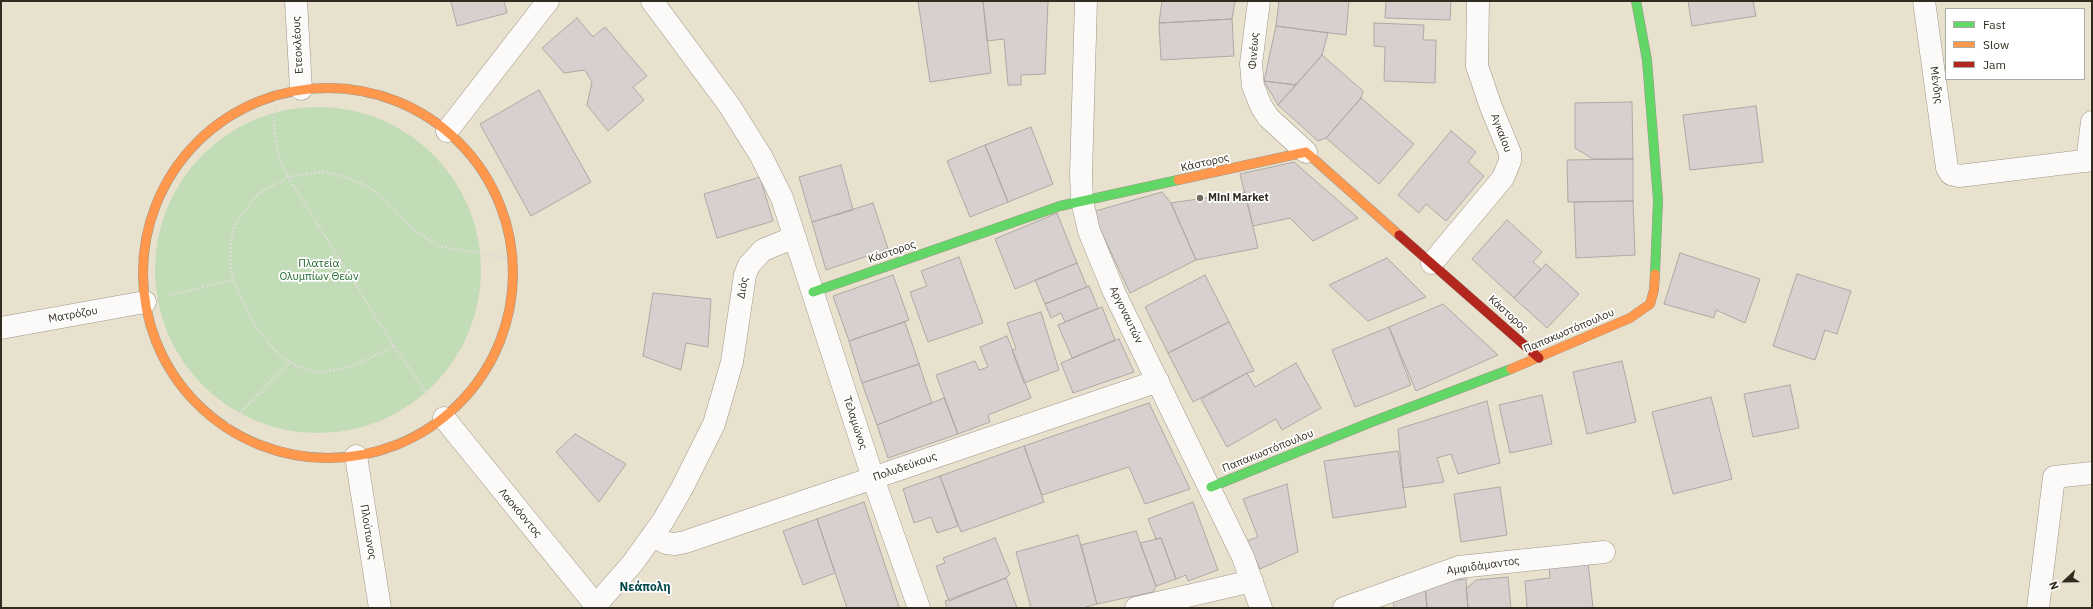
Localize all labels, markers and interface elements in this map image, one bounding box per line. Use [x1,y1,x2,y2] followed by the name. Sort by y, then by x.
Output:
[1945,8,2085,80] legend
[290,16,306,74] street label: Ετεοκλέους
[1983,17,2006,32] text: Fast
[1246,32,1262,70] street label: Φινέως
[1983,37,2009,52] text: Slow
[1983,57,2006,72] text: Jam
[1927,65,1945,105] street label: Μένδης
[1488,112,1514,154] street label: Αγκαίου
[1180,151,1230,175] street label: Κάστορος
[1208,191,1269,205] place label: Mini Market
[1195,193,1205,203] marker: Mini Market
[867,238,917,266] street label: Κάστορος
[279,257,359,283] park label: Πλατεία Ολυμπίων Θεών
[735,276,751,300] street label: Διός
[1106,284,1146,346] street label: Αργοναυτών
[1485,293,1531,335] street label: Κάστορος
[47,304,99,326] street label: Ματρόζου
[1522,306,1616,356] street label: Παπακωστόπουλου
[840,395,870,451] street label: Τελαμώνος
[1220,427,1316,475] street label: Παπακωστόπουλου
[871,450,939,484] street label: Πολυδεύκους
[496,486,544,540] street label: Λαοκόοντος
[357,503,379,561] street label: Πλούτωνος
[1446,554,1520,578] street label: Αμφιδάμαντος
[2045,561,2085,601] north arrow
[2046,579,2062,592] text: N
[619,581,671,595] district label: Νεάπολη

